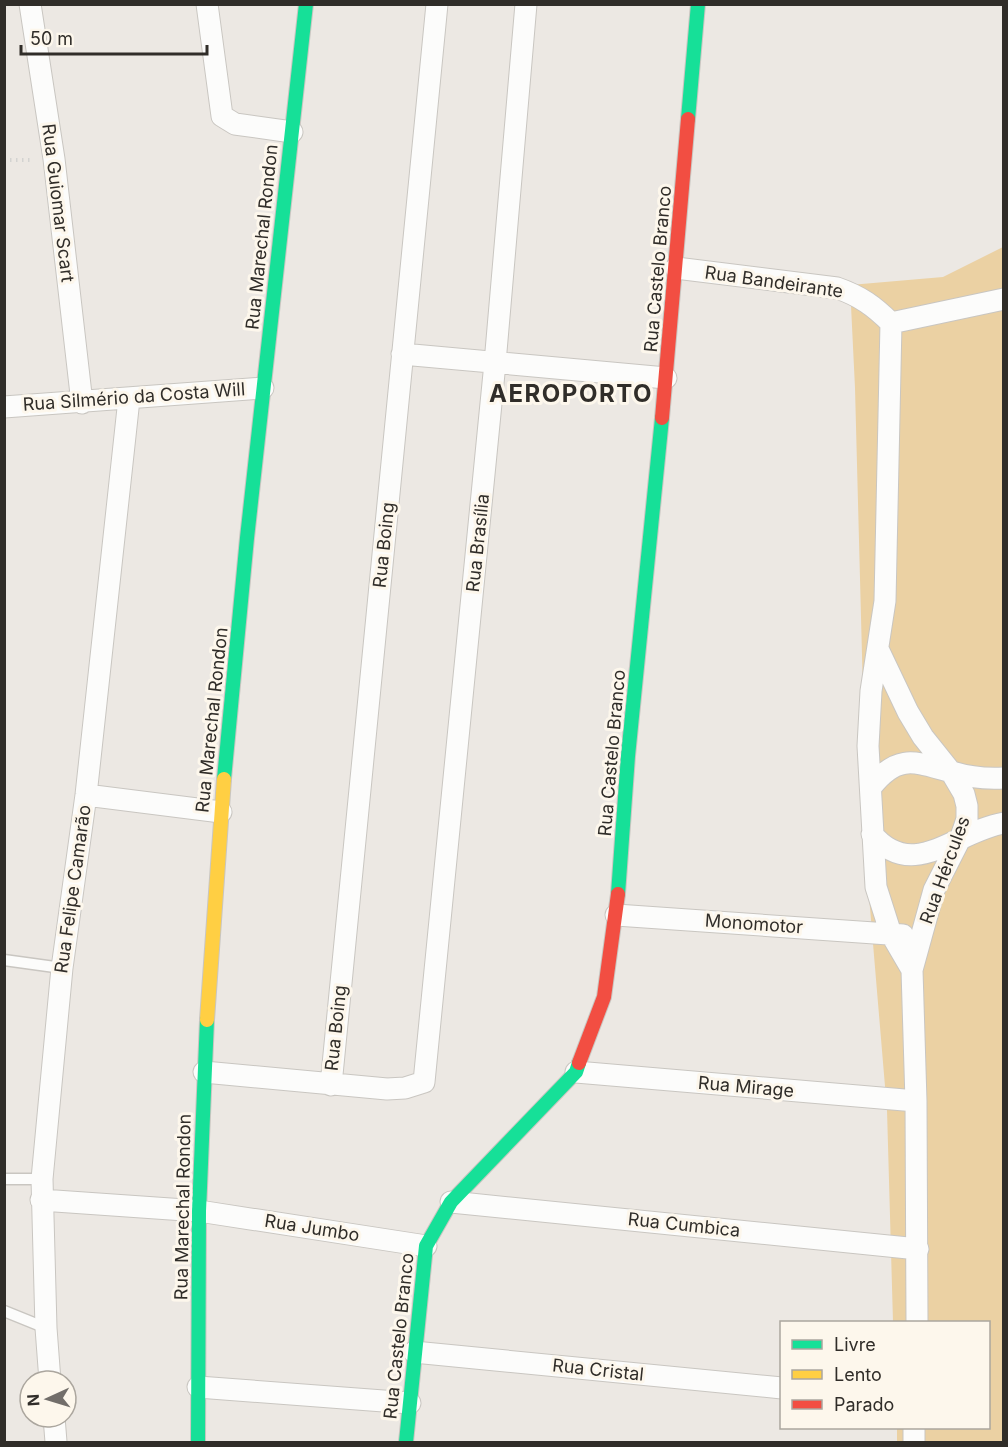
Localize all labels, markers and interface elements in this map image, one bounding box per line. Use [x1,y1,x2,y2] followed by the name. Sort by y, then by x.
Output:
[21,18,207,56] scale bar
[30,28,73,49] text: 50 m
[38,123,79,283] street label: Rua Guiomar Scart
[241,143,282,331] street label: Rua Marechal Rondon
[640,185,675,353] street label: Rua Castelo Branco
[704,261,845,302] street label: Rua Bandeirante
[22,378,246,415] street label: Rua Silmério da Costa Will
[489,379,653,408] district label: AEROPORTO
[462,493,493,593] street label: Rua Brasília
[369,501,398,589] street label: Rua Boing
[191,626,232,814] street label: Rua Marechal Rondon
[594,669,629,837] street label: Rua Castelo Branco
[50,803,95,975] street label: Rua Felipe Camarão
[915,813,974,927] street label: Rua Hércules
[704,910,804,937] street label: Monomotor
[321,984,350,1072] street label: Rua Boing
[697,1072,795,1101] street label: Rua Mirage
[170,1114,195,1300] street label: Rua Marechal Rondon
[627,1208,741,1241] street label: Rua Cumbica
[263,1210,361,1245] street label: Rua Jumbo
[379,1252,418,1420] street label: Rua Castelo Branco
[780,1321,990,1429] legend
[834,1334,876,1355] text: Livre
[551,1354,645,1385] street label: Rua Cristal
[834,1364,882,1385] text: Lento
[18,1369,78,1429] north arrow
[23,1393,43,1407] text: N
[834,1394,894,1415] text: Parado

